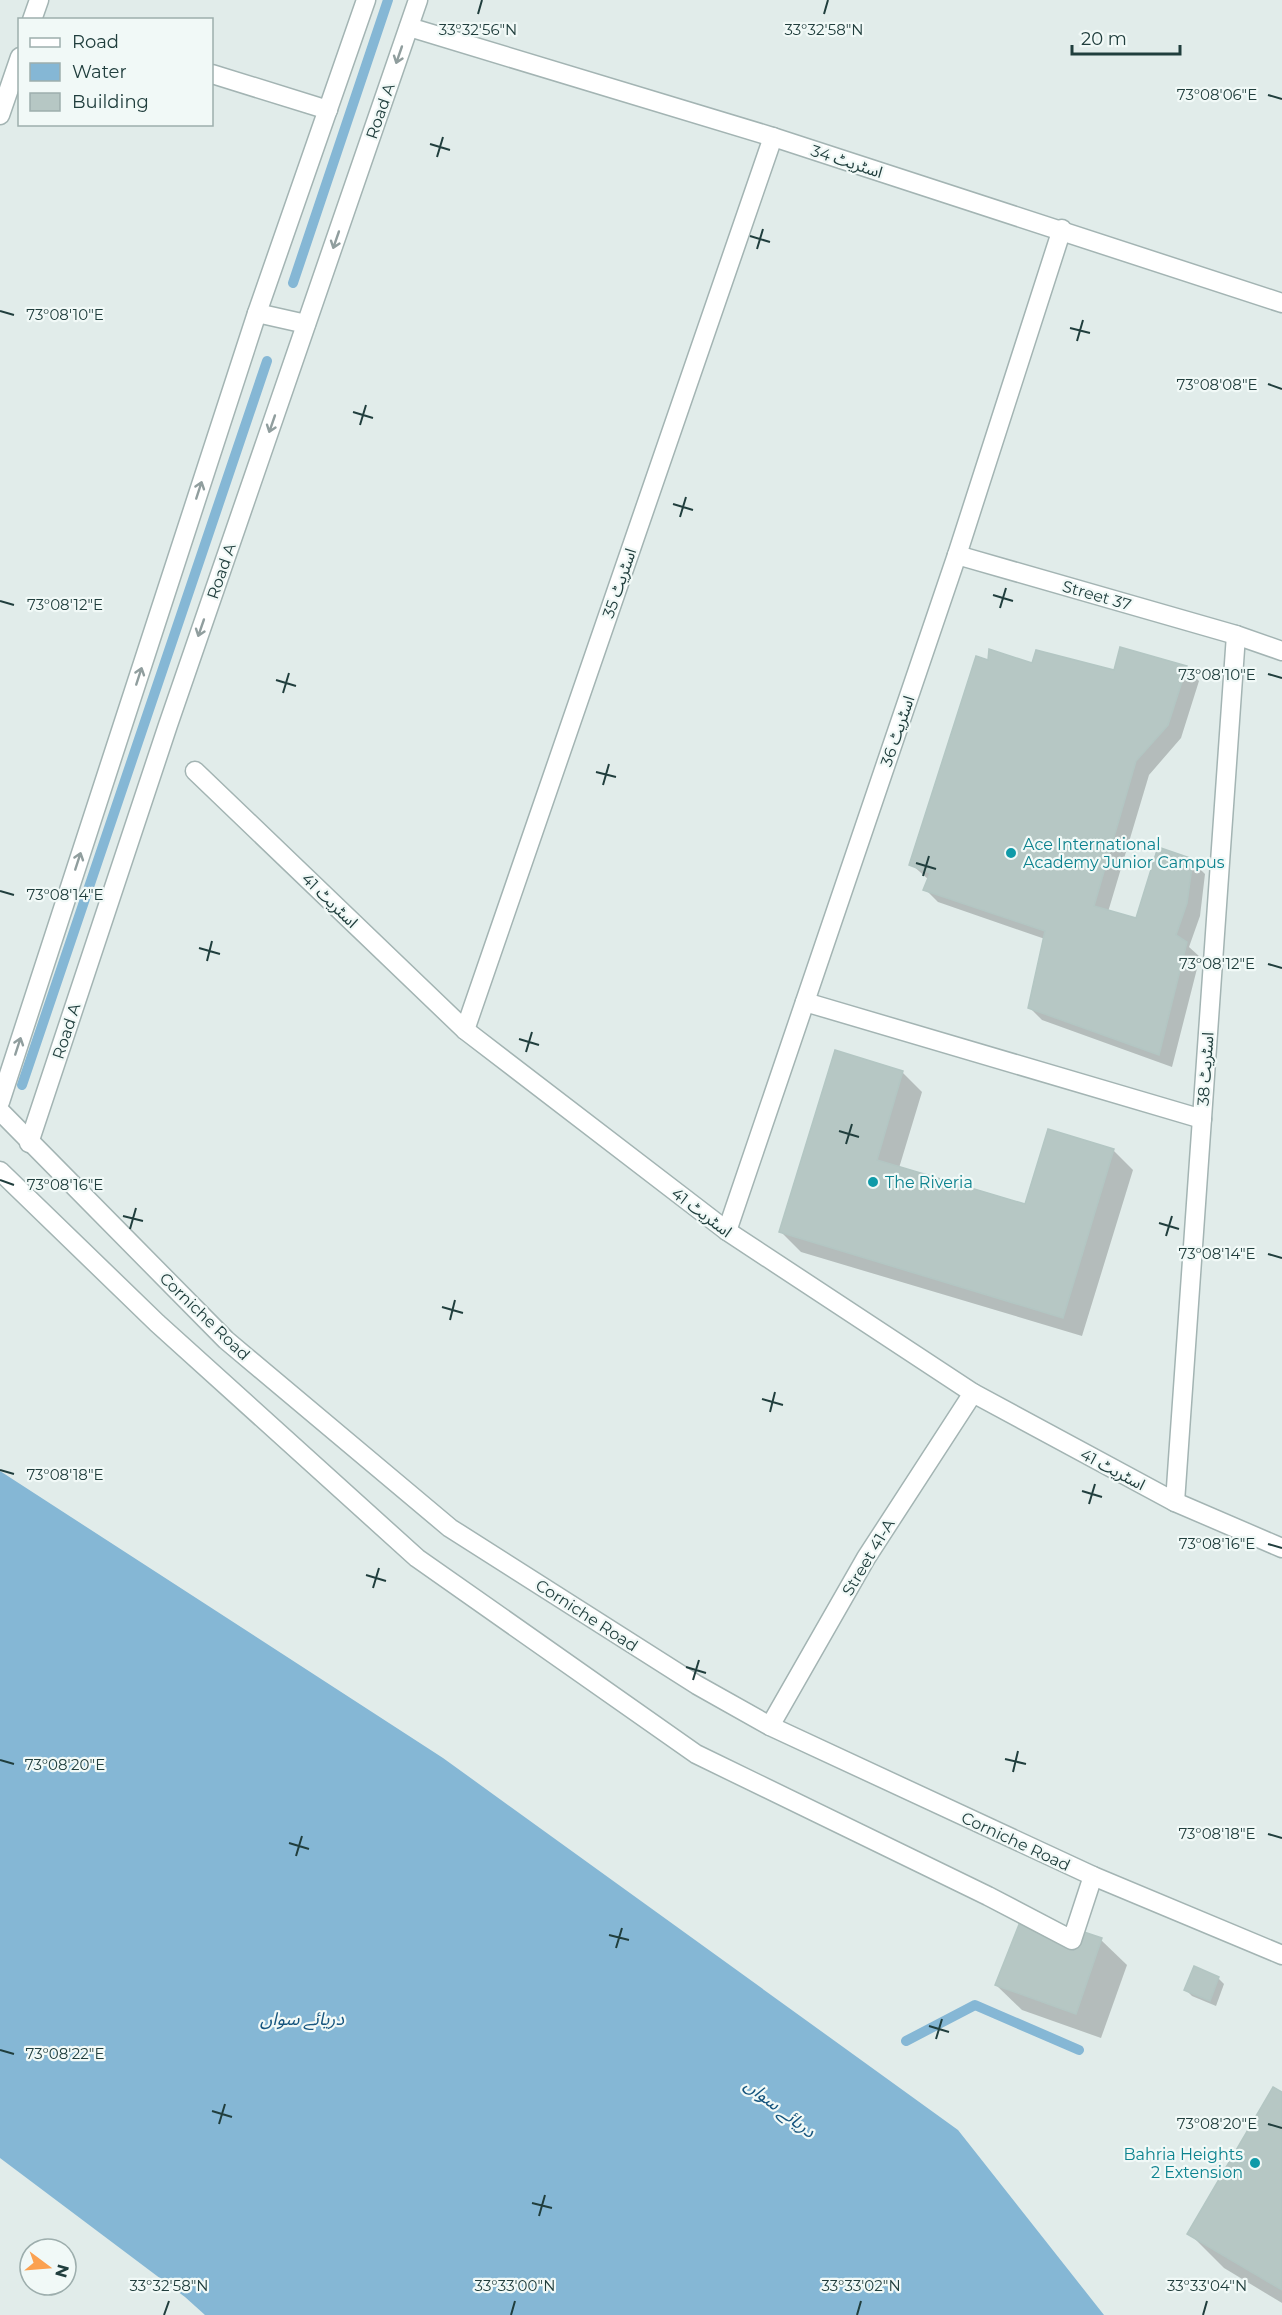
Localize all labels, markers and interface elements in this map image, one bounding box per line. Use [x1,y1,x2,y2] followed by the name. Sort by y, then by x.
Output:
[18,18,213,126] legend
[1072,18,1180,56] scale bar
[439,20,517,39] text: 33°32'56"N
[784,20,864,39] text: 33°32'58"N
[1081,28,1127,50] text: 20 m
[72,31,119,53] text: Road
[393,45,404,64] one-way arrow
[72,61,127,83] text: Water
[362,80,399,141] street label: Road A
[1177,85,1257,104] text: 73°08'06"E
[72,91,149,113] text: Building
[809,141,885,182] street label: اسٹریٹ 34
[329,230,340,249] one-way arrow
[26,305,104,324] text: 73°08'10"E
[1176,375,1258,394] text: 73°08'08"E
[265,414,276,433] one-way arrow
[194,481,205,500] one-way arrow
[203,540,240,601] street label: Road A
[599,546,640,621] street label: اسٹریٹ 35
[1060,577,1134,614] street label: Street 37
[27,595,103,614] text: 73°08'12"E
[195,618,206,637] one-way arrow
[1178,665,1256,684] text: 73°08'10"E
[134,667,145,686] one-way arrow
[877,693,918,769] street label: اسٹریٹ 36
[1023,835,1225,872] place label: Ace International Academy Junior Campus
[1004,846,1018,860] marker: Ace International Academy Junior Campus
[74,852,85,871] one-way arrow
[298,869,362,932] street label: اسٹریٹ 41
[26,885,104,904] text: 73°08'14"E
[1179,954,1255,973] text: 73°08'12"E
[49,1000,85,1061] street label: Road A
[1193,1032,1218,1107] street label: اسٹریٹ 38
[13,1037,24,1056] one-way arrow
[885,1173,973,1192] place label: The Riveria
[27,1175,103,1194] text: 73°08'16"E
[866,1175,880,1189] marker: The Riveria
[668,1184,736,1241] street label: اسٹریٹ 41
[1178,1244,1256,1263] text: 73°08'14"E
[156,1269,254,1364] street label: Corniche Road
[1077,1444,1148,1494] street label: اسٹریٹ 41
[26,1465,104,1484] text: 73°08'18"E
[838,1515,899,1599] street label: Street 41-A
[1179,1534,1255,1553] text: 73°08'16"E
[532,1575,641,1655] street label: Corniche Road
[25,1755,105,1774] text: 73°08'20"E
[958,1808,1073,1875] street label: Corniche Road
[1178,1824,1256,1843] text: 73°08'18"E
[260,2008,344,2030] water label: دریائے سواں
[26,2044,104,2063] text: 73°08'22"E
[740,2073,820,2143] water label: دریائے سواں
[1177,2114,1257,2133] text: 73°08'20"E
[1123,2145,1243,2182] place label: Bahria Heights 2 Extension
[1248,2156,1262,2170] marker: Bahria Heights 2 Extension
[18,2237,78,2297] north arrow
[51,2262,73,2280] text: N
[129,2276,209,2295] text: 33°32'58"N
[475,2276,555,2295] text: 33°33'00"N
[821,2276,901,2295] text: 33°33'02"N
[1167,2276,1247,2295] text: 33°33'04"N

